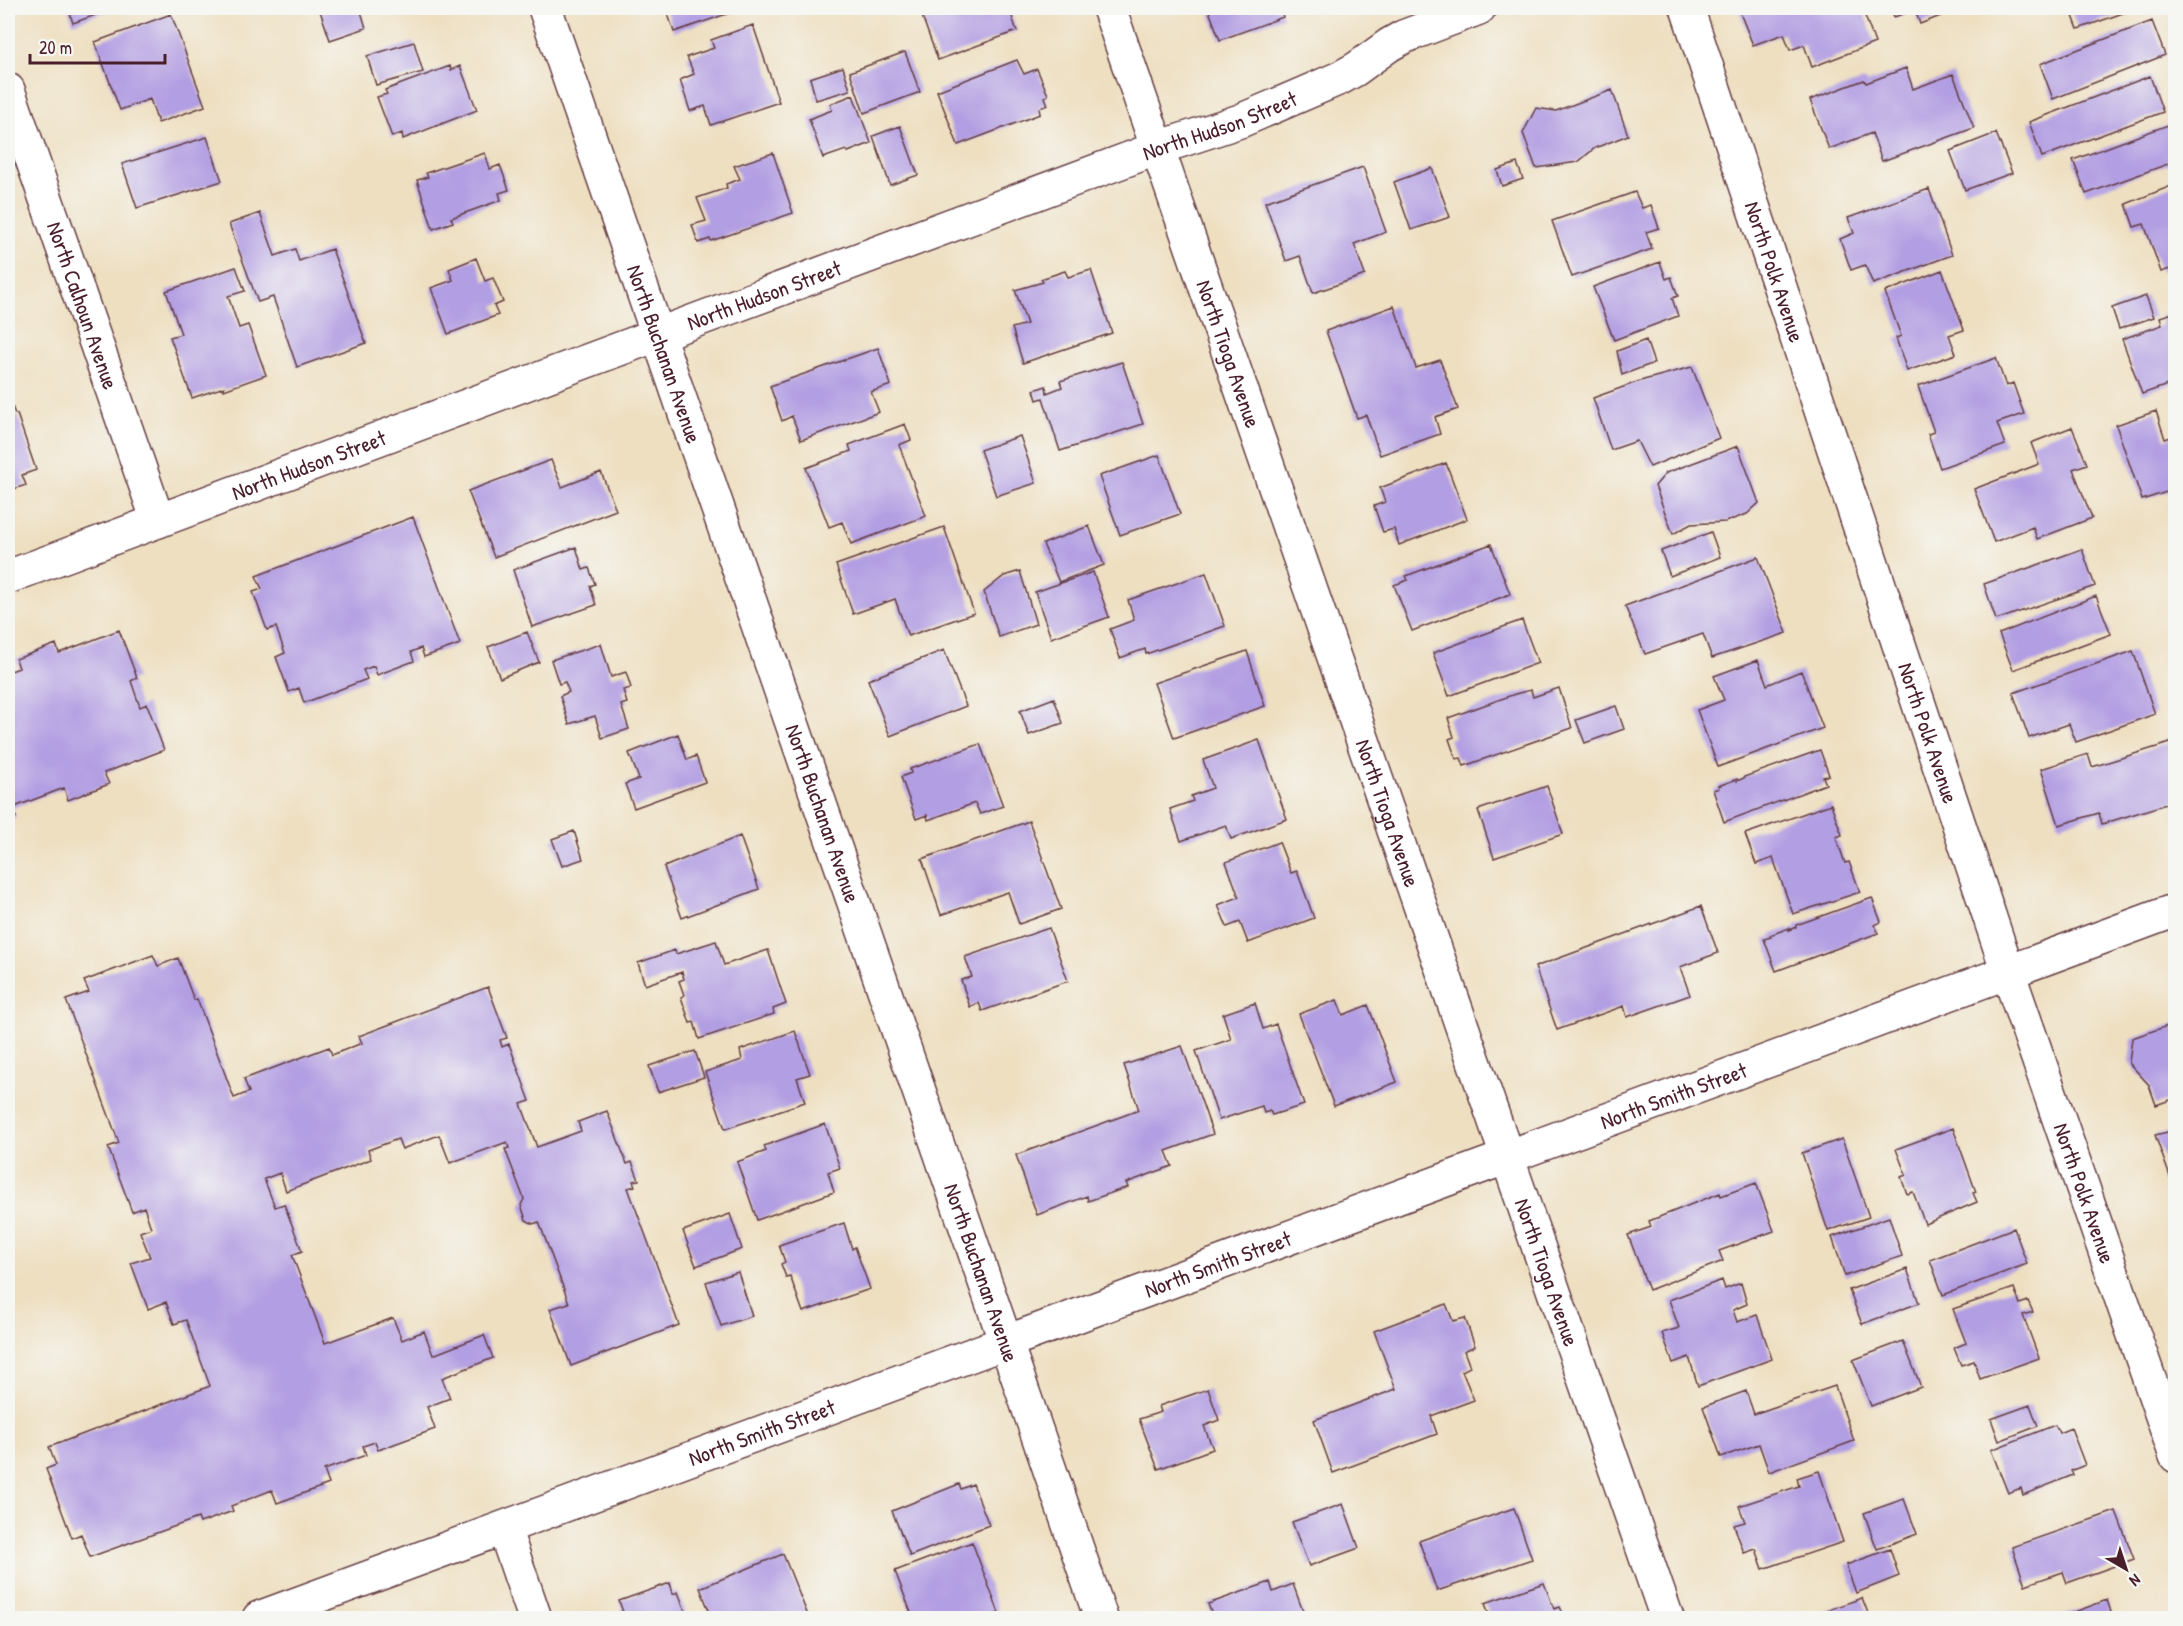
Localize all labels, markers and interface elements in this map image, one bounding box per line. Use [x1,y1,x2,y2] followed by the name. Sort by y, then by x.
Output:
[30,27,165,65] scale bar
[39,35,72,60] text: 20 m
[1138,83,1302,167] street label: North Hudson Street
[1737,198,1812,346] street label: North Polk Avenue
[40,218,126,393] street label: North Calhoun Avenue
[683,252,846,337] street label: North Hudson Street
[620,261,709,447] street label: North Buchanan Avenue
[1189,276,1268,432] street label: North Tioga Avenue
[227,422,390,507] street label: North Hudson Street
[1891,659,1966,807] street label: North Polk Avenue
[778,720,868,907] street label: North Buchanan Avenue
[1349,735,1428,891] street label: North Tioga Avenue
[1596,1055,1752,1136] street label: North Smith Street
[2047,1119,2123,1267] street label: North Polk Avenue
[937,1180,1027,1366] street label: North Buchanan Avenue
[1508,1194,1587,1350] street label: North Tioga Avenue
[1140,1223,1296,1305] street label: North Smith Street
[684,1391,840,1473] street label: North Smith Street
[2096,1539,2156,1599] north arrow
[2125,1569,2146,1592] text: N

